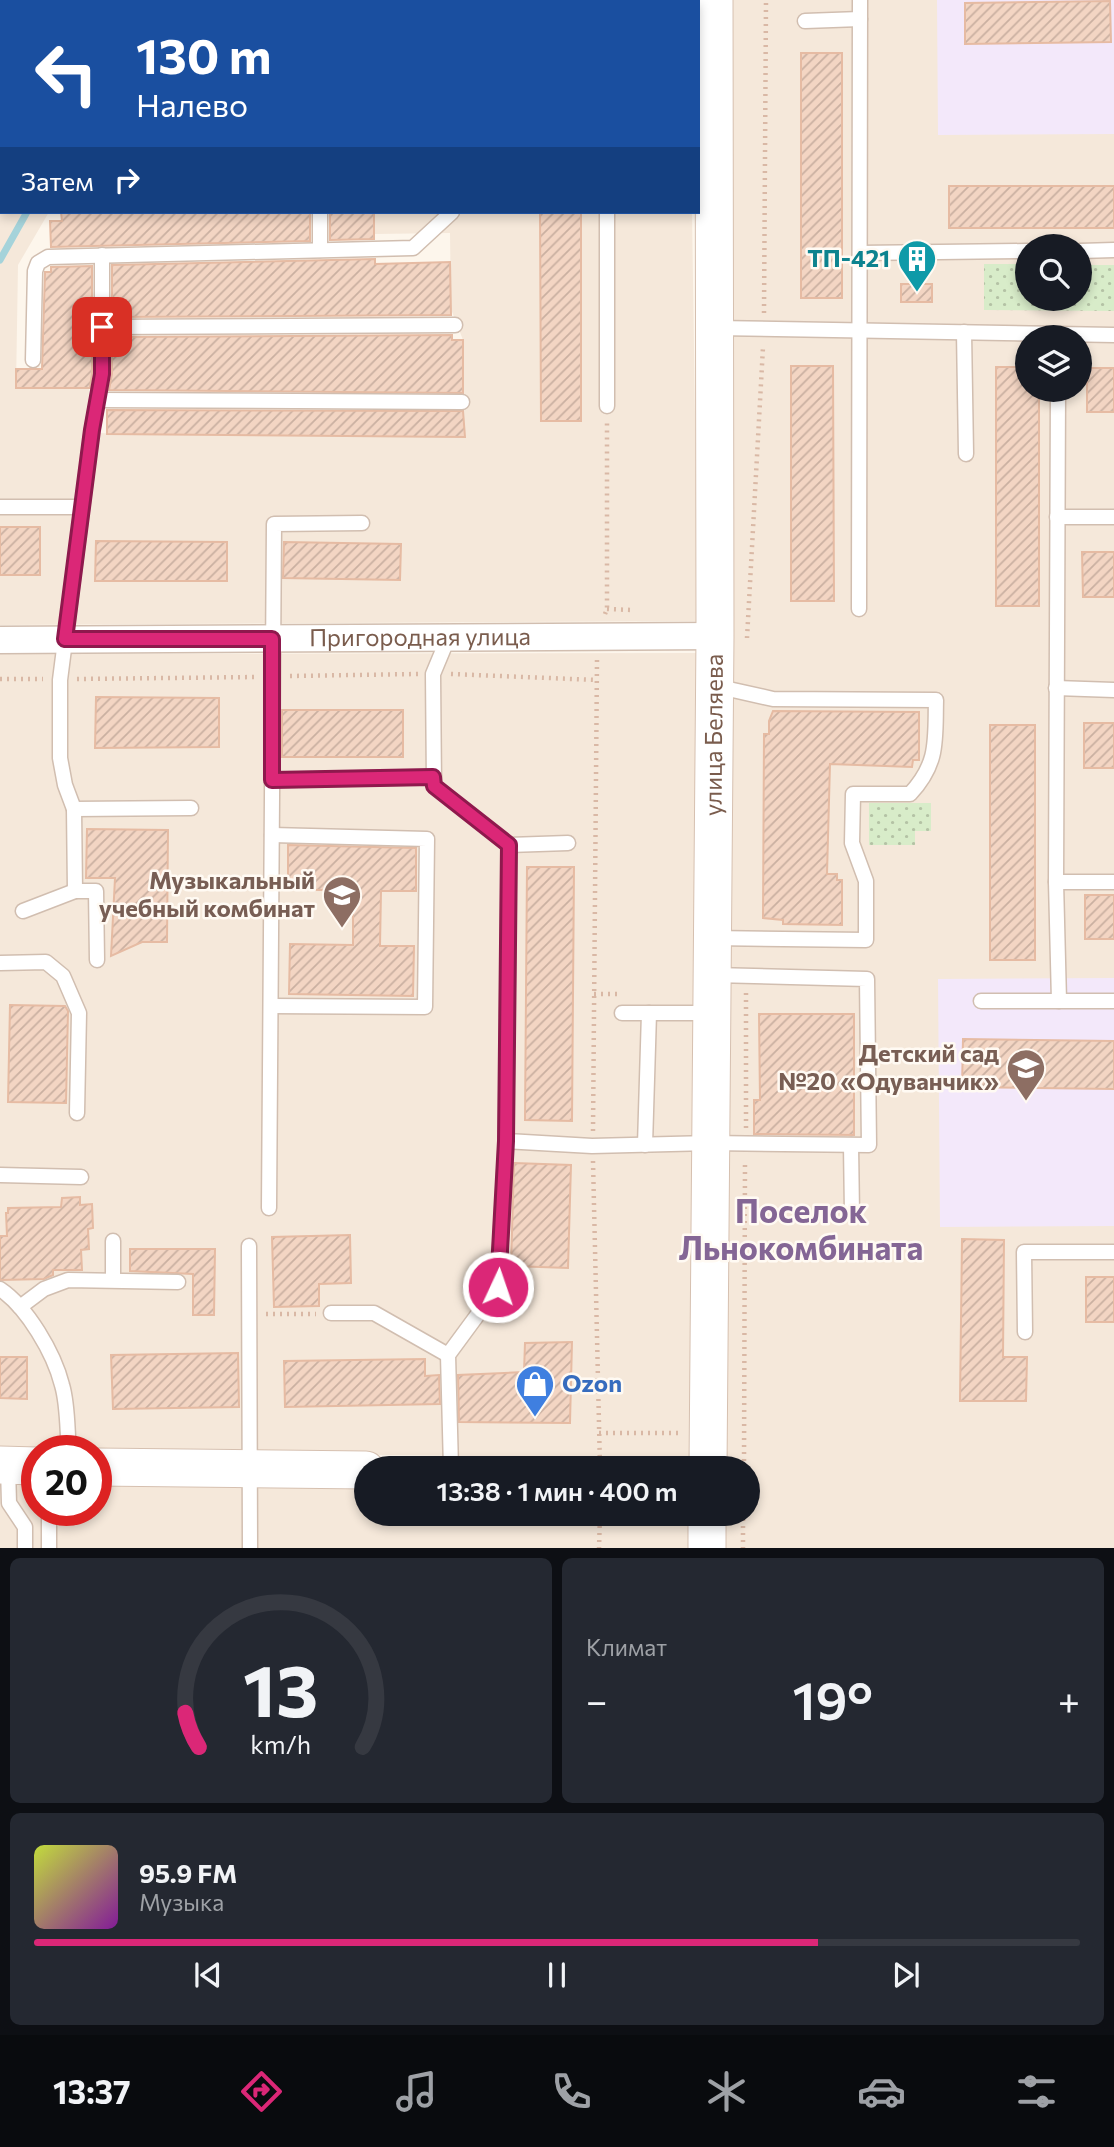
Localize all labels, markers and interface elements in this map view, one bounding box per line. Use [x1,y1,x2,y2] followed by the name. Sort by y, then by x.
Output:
[136,24,271,84] text: 130 m
[21,28,112,119] icon: left
[136,84,248,124] text: Налево
[108,161,146,199] icon: right
[21,165,94,196] text: Затем
[1015,234,1092,402] map controls
[1015,234,1092,311] button: search
[896,238,938,293] building icon: ТП-421
[807,243,890,272] place label: ТП-421
[72,297,132,357] pin
[83,308,121,346] icon: arrive
[1015,325,1092,402] button: layers
[309,621,531,651] street label: Пригородная улица
[697,654,728,816] street label: улица Беляева
[99,865,315,922] place label: Музыкальный учебный комбинат
[321,874,363,929] school or university icon: Музыкальный учебный комбинат
[778,1038,999,1095] place label: Детский сад №20 «Одуванчик»
[1005,1047,1047,1102] school or university icon: Детский сад №20 «Одуванчик»
[679,1190,923,1267] district label: Поселок Льнокомбината
[461,1250,535,1324] position arrow
[514,1363,556,1418] shop icon: Ozon
[562,1368,622,1397] place label: Ozon
[21,1435,112,1526] speed limit sign: 20
[437,1475,677,1506] text: 13:38 · 1 мин · 400 m
[586,1633,667,1661] text: Климат
[243,1643,319,1732] text: 13
[792,1667,873,1731] text: 19°
[586,1676,608,1723] text: −
[1058,1676,1080,1723] text: +
[251,1728,311,1758] text: km/h
[139,1857,237,1888] text: 95.9 FM
[139,1888,224,1916] text: Музыка
[189,1956,227,1994] icon: previous
[538,1956,576,1994] icon: pause
[887,1956,925,1994] icon: next
[237,2067,286,2116] icon: directions
[392,2067,441,2116] icon: music
[547,2067,596,2116] icon: phone
[702,2067,751,2116] icon: climate
[857,2067,906,2116] icon: car
[1012,2067,1061,2116] icon: filters
[53,2071,131,2111] text: 13:37

